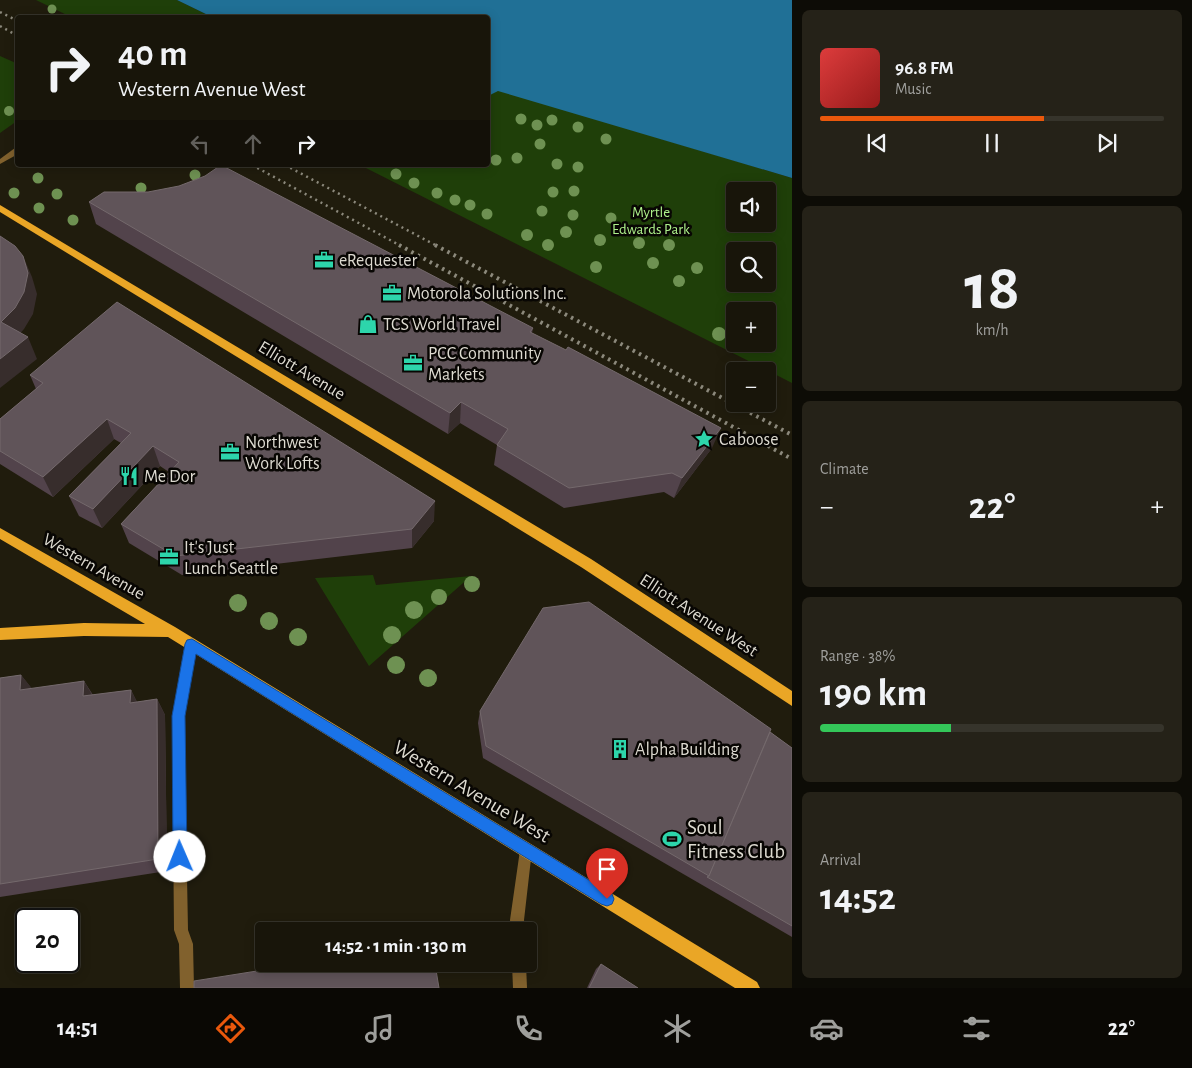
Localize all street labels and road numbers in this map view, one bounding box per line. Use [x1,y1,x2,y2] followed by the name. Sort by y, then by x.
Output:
[255,338,348,404] street label: Elliott Avenue
[39,530,148,603] street label: Western Avenue
[636,571,761,661] street label: Elliott Avenue West
[390,736,554,847] street label: Western Avenue West

